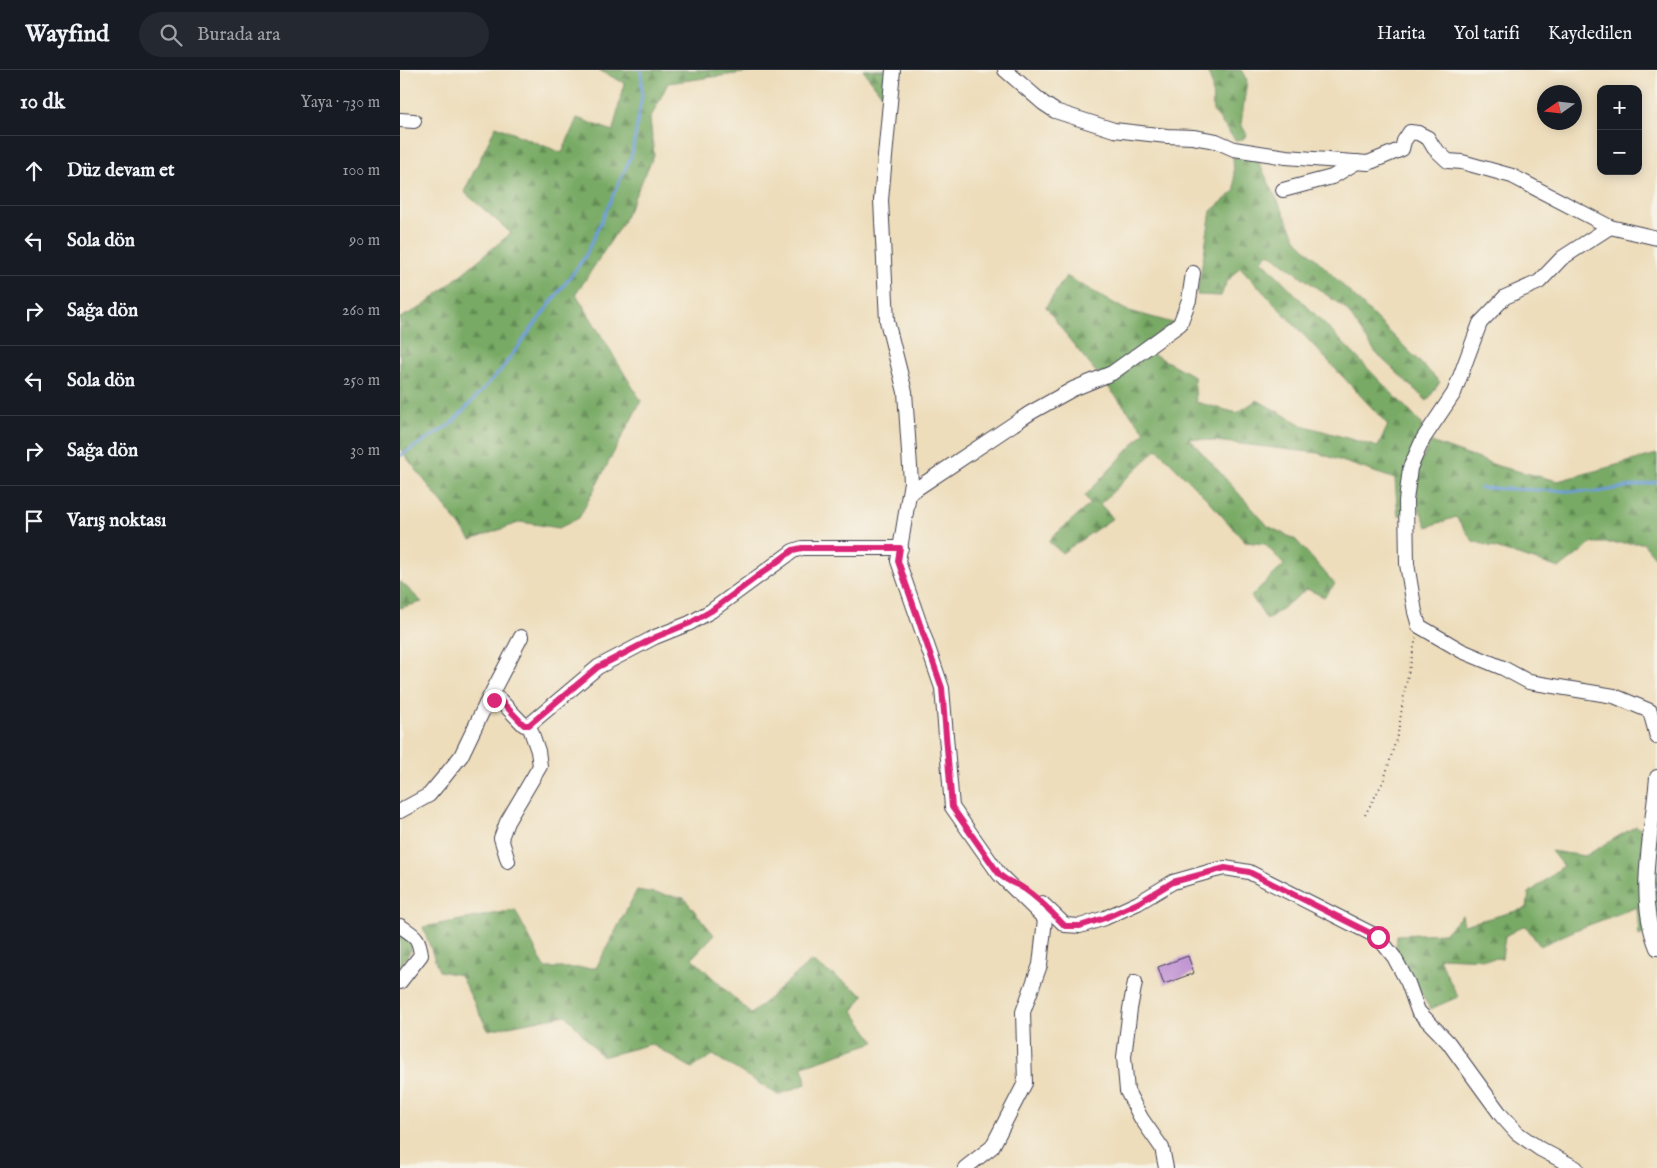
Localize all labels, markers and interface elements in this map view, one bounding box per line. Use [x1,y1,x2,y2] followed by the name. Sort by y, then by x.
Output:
[139,12,489,57] search box
[25,19,109,50] text: Wayfind
[157,21,185,49] icon: search
[197,23,281,47] text: Burada ara
[1377,23,1426,46] text: Harita
[1454,23,1520,46] text: Yol tarifi
[1548,23,1632,46] text: Kaydedilen
[1537,85,1582,130] north arrow
[1597,85,1642,175] map controls
[1597,85,1642,130] button: +
[20,89,65,116] text: 10 dk
[300,93,380,113] text: Yaya · 730 m
[1597,130,1642,175] button: −
[20,157,48,185] icon: ahead
[67,159,175,183] text: Düz devam et
[343,161,380,181] text: 100 m
[20,227,48,255] icon: left
[67,229,135,253] text: Sola dön
[349,231,380,251] text: 90 m
[20,297,48,325] icon: right
[67,299,138,323] text: Sağa dön
[342,301,380,321] text: 260 m
[20,367,48,395] icon: left
[67,369,135,393] text: Sola dön
[343,371,380,391] text: 250 m
[20,437,48,465] icon: right
[67,439,138,463] text: Sağa dön
[350,441,380,461] text: 30 m
[20,507,48,535] icon: arrive
[67,509,166,533] text: Varış noktası
[483,689,506,712] route end
[1367,926,1390,949] route start

